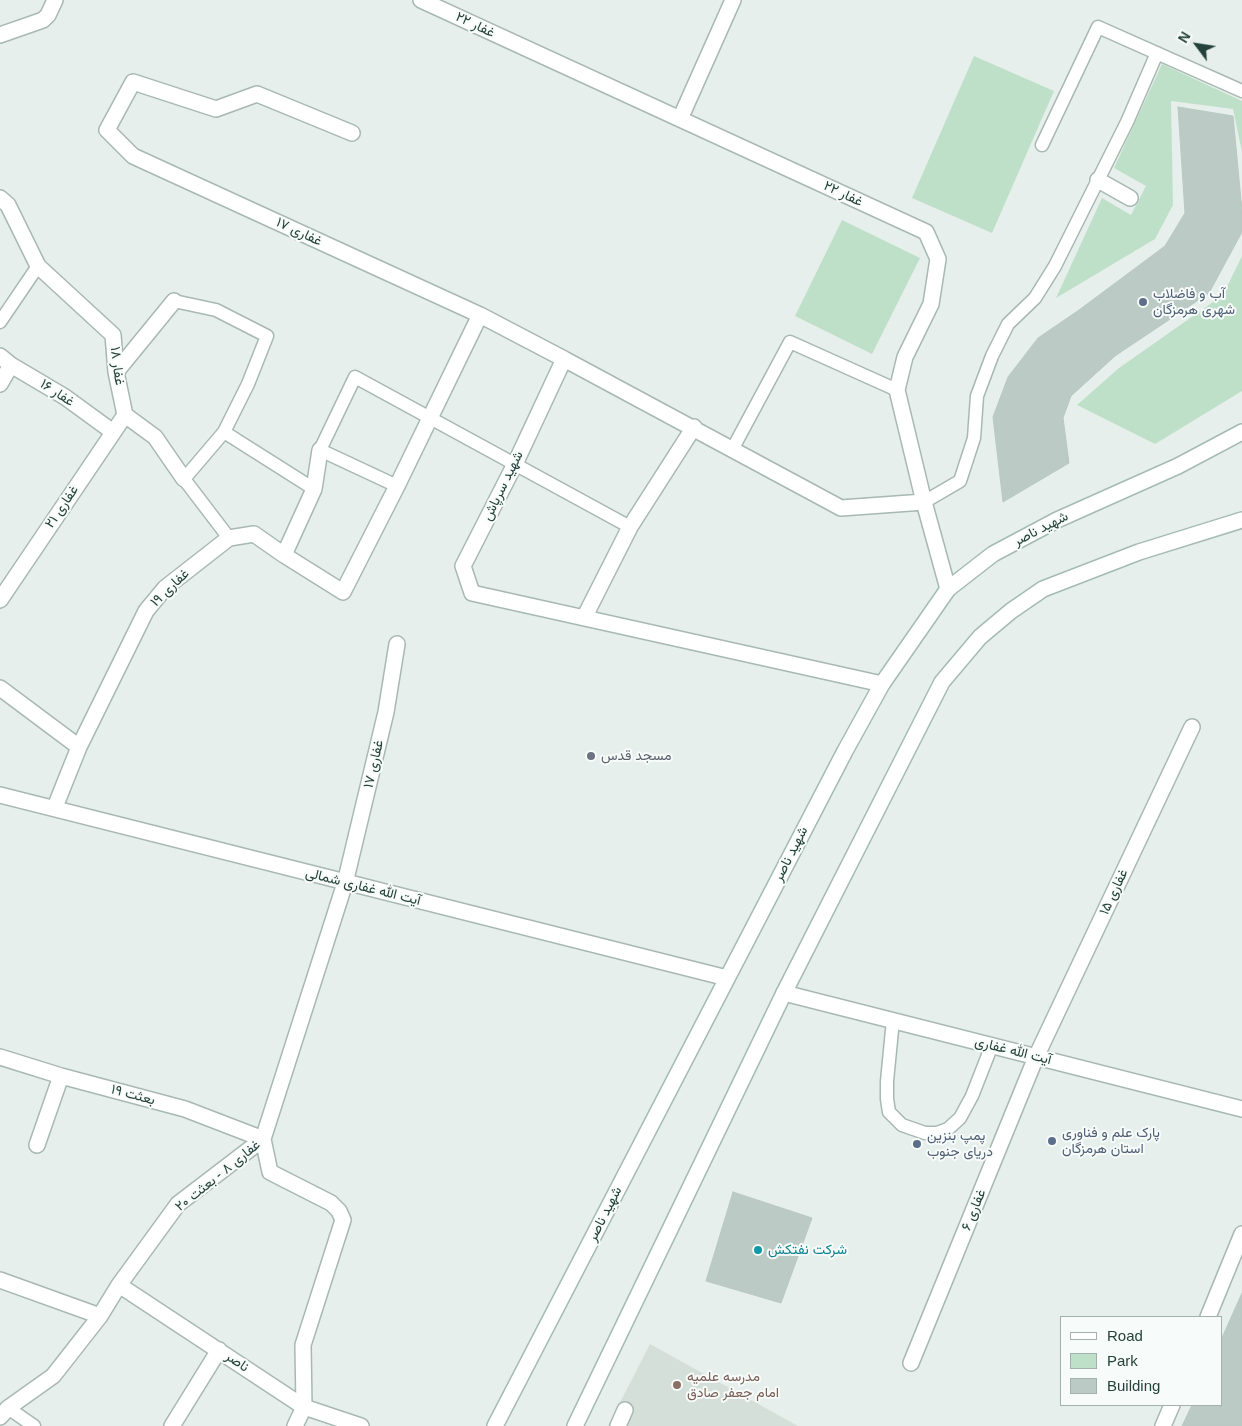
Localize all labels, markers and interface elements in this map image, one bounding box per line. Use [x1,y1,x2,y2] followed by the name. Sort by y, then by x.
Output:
[453,9,497,41] street label: غفار ۲۲
[1172,20,1222,70] north arrow
[1175,29,1194,46] text: N
[821,178,865,210] street label: غفار ۲۲
[273,214,325,250] street label: غفاری ۱۷
[1153,286,1235,318] place label: آب و فاضلاب شهری هرمزگان
[1137,296,1149,308] marker: آب و فاضلاب شهری هرمزگان
[106,346,128,386] street label: غفار ۱۸
[37,376,77,410] street label: غفار ۱۶
[479,448,527,524] street label: شهید سرپاش
[42,482,82,532] street label: غفاری ۲۱
[1011,508,1071,550] street label: شهید ناصر
[147,566,193,610] street label: غفاری ۱۹
[360,738,388,790] street label: غفاری ۱۷
[601,748,672,764] place label: مسجد قدس
[585,750,597,762] marker: مسجد قدس
[770,824,812,884] street label: شهید ناصر
[304,865,422,909] street label: آیت الله غفاری شمالی
[1096,866,1132,918] street label: غفاری ۱۵
[973,1033,1053,1069] street label: آیت الله غفاری
[109,1081,157,1109] street label: بعثت ۱۹
[1062,1125,1160,1158] place label: پارک علم و فناوری استان هرمزگان
[927,1128,993,1160] place label: پمپ بنزین دریای جنوب
[1046,1135,1058,1147] marker: پارک علم و فناوری استان هرمزگان
[172,1137,264,1215] street label: غفاری ۸ - بعثت ۲۰
[911,1138,923,1150] marker: پمپ بنزین دریای جنوب
[584,1184,626,1244] street label: شهید ناصر
[958,1187,990,1233] street label: غفاری ۶
[768,1242,847,1258] place label: شرکت نفتکش
[752,1244,764,1256] marker: شرکت نفتکش
[1060,1316,1222,1406] legend
[1107,1327,1143,1344] text: Road
[222,1348,252,1376] street label: ناصر
[1107,1352,1138,1369] text: Park
[687,1369,779,1401] place label: مدرسه علمیه امام جعفر صادق
[1107,1377,1160,1394] text: Building
[671,1379,683,1391] marker: مدرسه علمیه امام جعفر صادق

